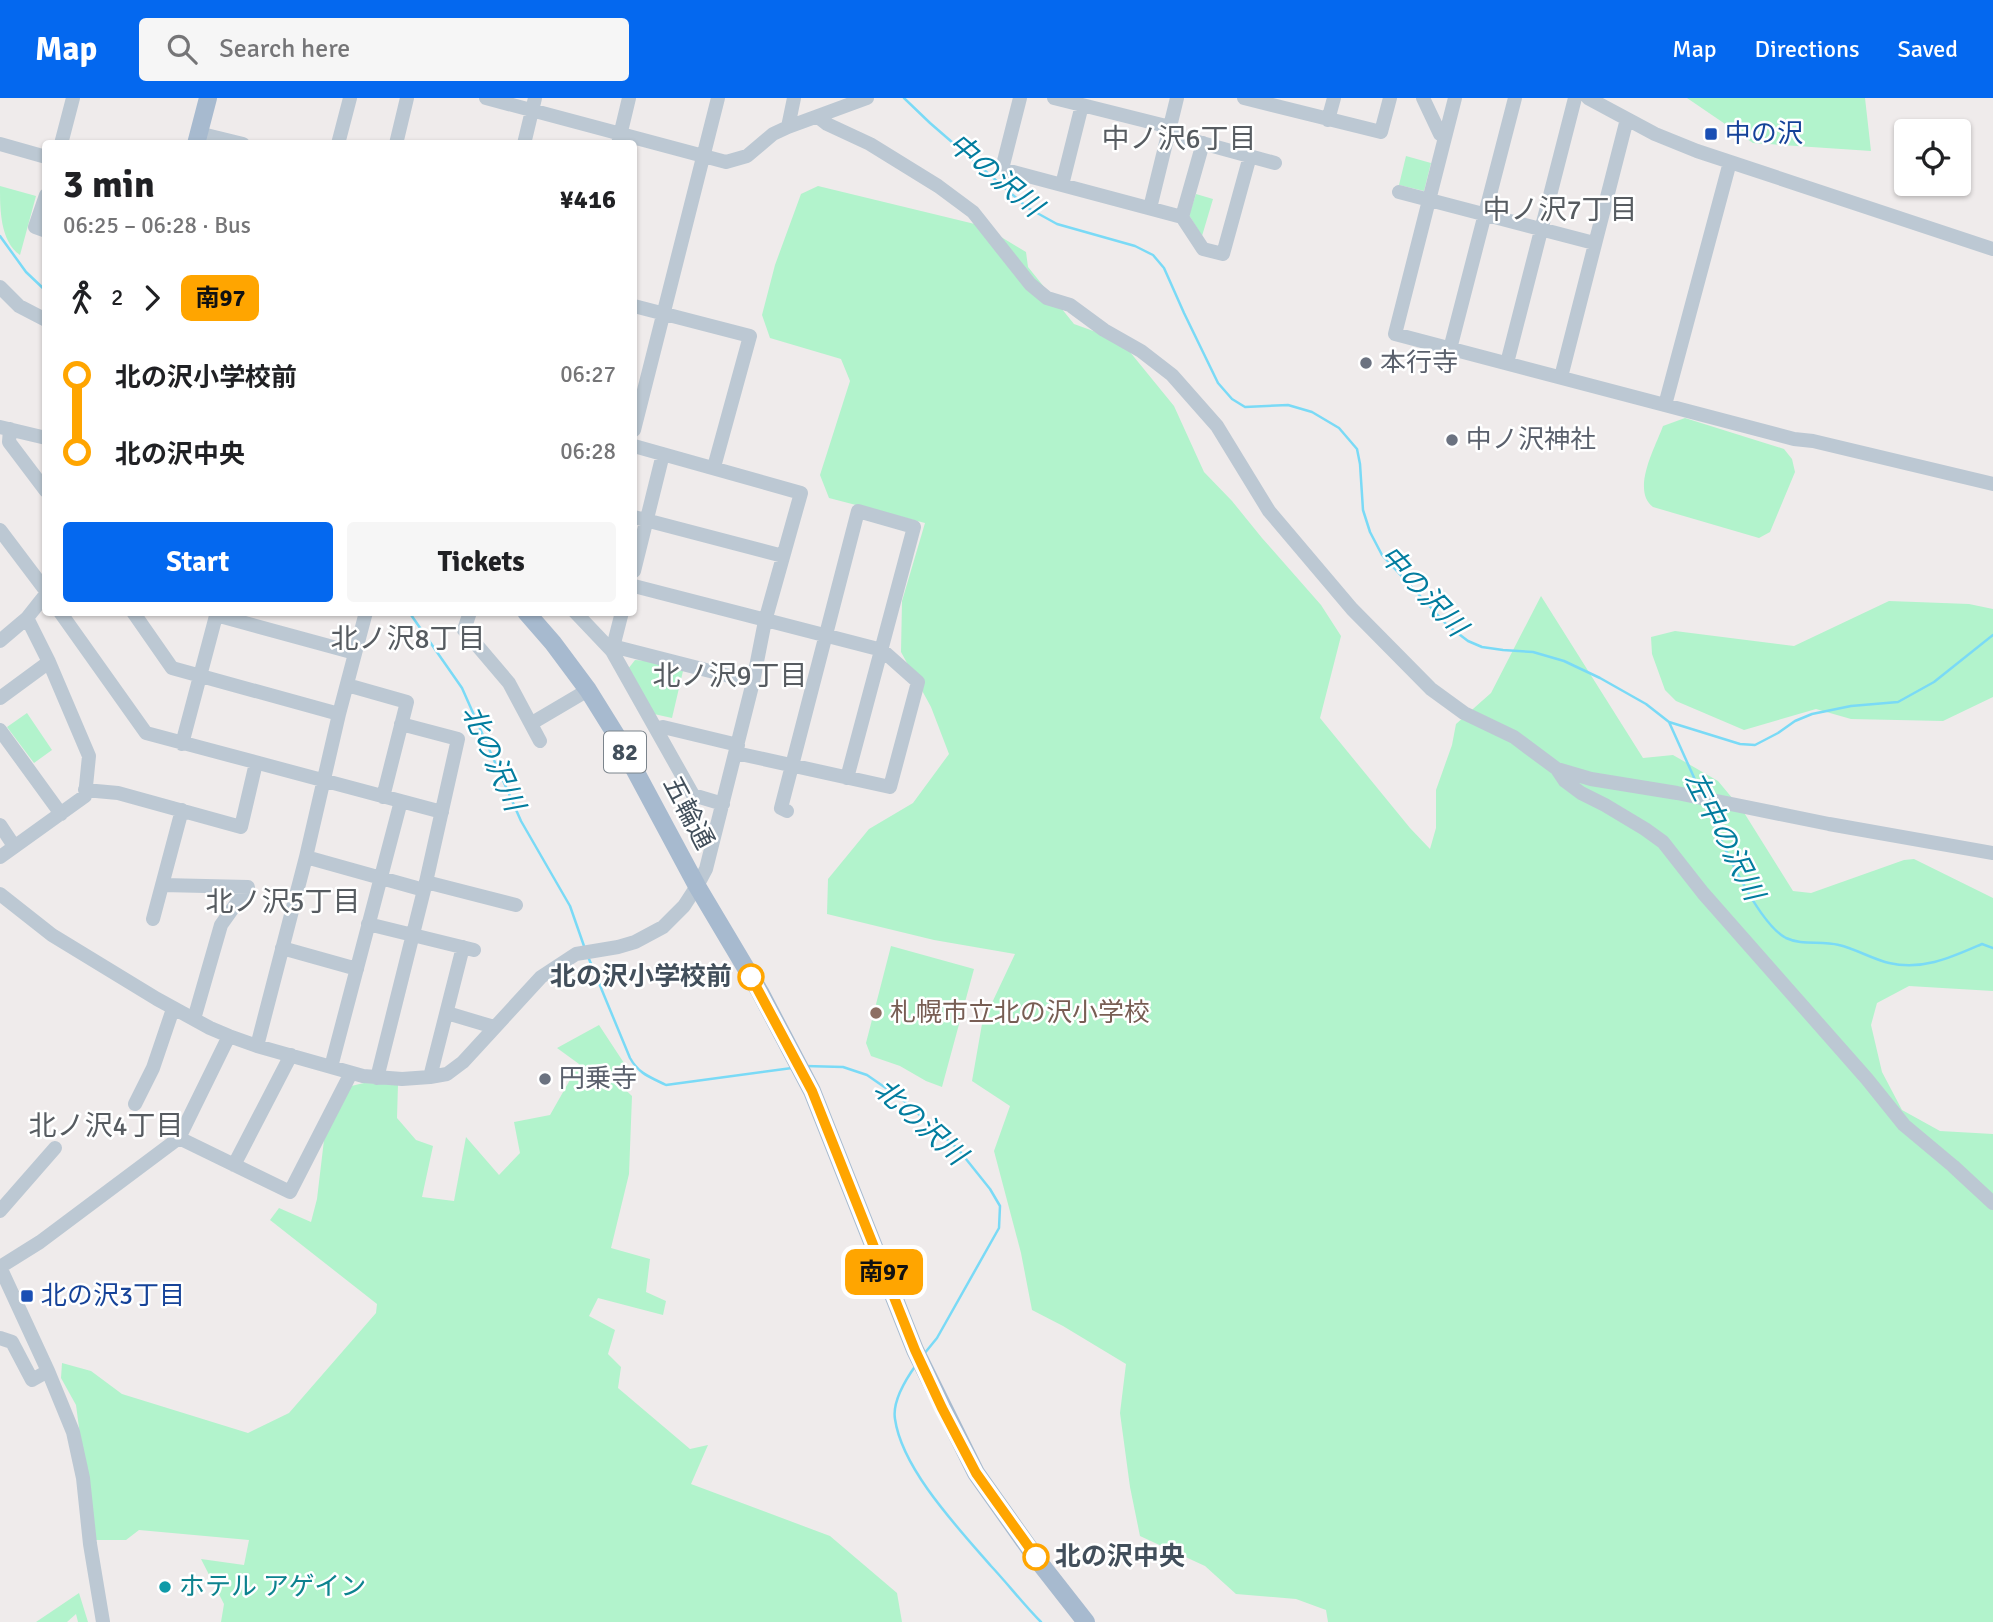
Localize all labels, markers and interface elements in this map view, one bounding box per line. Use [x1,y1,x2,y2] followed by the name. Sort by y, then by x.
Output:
[139,18,629,81] search box
[35,29,97,70] text: Map
[163,30,201,68] icon: search
[219,33,350,65] text: Search here
[1672,34,1717,64] text: Map
[1755,34,1860,64] text: Directions
[1898,34,1958,64] text: Saved
[1725,118,1803,150] place label: 中の沢
[1894,119,1971,196] map controls
[1894,119,1971,196] button: locate
[1101,122,1257,156] district label: 中ノ沢6丁目
[941,126,1051,226] water label: 中の沢川
[1703,126,1719,142] marker: 中の沢
[63,161,155,208] text: 3 min
[560,184,616,216] text: ¥416
[1482,193,1638,227] district label: 中ノ沢7丁目
[63,211,251,240] text: 06:25 – 06:28 · Bus
[63,279,101,317] icon: walk
[133,279,171,317] icon: forward
[111,283,123,312] text: 2
[195,283,245,313] text: 南97
[1380,347,1458,379] place label: 本行寺
[1358,355,1374,371] marker: 本行寺
[560,360,616,389] text: 06:27
[115,362,297,394] text: 北の沢小学校前
[1466,424,1596,456] place label: 中ノ沢神社
[1444,432,1460,448] marker: 中ノ沢神社
[560,437,616,466] text: 06:28
[115,439,245,471] text: 北の沢中央
[63,522,333,602] button: Start
[347,522,616,602] button: Tickets
[1372,538,1476,646] water label: 中の沢川
[330,622,486,656] district label: 北ノ沢8丁目
[652,659,808,693] district label: 北ノ沢9丁目
[455,700,533,819] water label: 北の沢川
[604,732,646,772] road number: 82
[1677,766,1772,909] water label: 左中の沢川
[656,771,720,855] street label: 五輪通
[205,885,361,919] district label: 北ノ沢5丁目
[550,961,732,993] place label: 北の沢小学校前
[738,964,764,990] marker: 北の沢小学校前
[890,997,1150,1029] place label: 札幌市立北の沢小学校
[868,1005,884,1021] marker: 札幌市立北の沢小学校
[559,1063,637,1095] place label: 円乗寺
[537,1071,553,1087] marker: 円乗寺
[867,1072,975,1174] water label: 北の沢川
[28,1109,184,1143] district label: 北ノ沢4丁目
[844,1249,924,1295] line badge: 南97
[859,1257,909,1287] text: 南97
[41,1280,185,1312] place label: 北の沢3丁目
[19,1288,35,1304] marker: 北の沢3丁目
[1055,1541,1185,1573] place label: 北の沢中央
[1023,1544,1049,1570] marker: 北の沢中央
[179,1571,366,1603] place label: ホテル アゲイン
[157,1579,173,1595] marker: ホテル アゲイン

